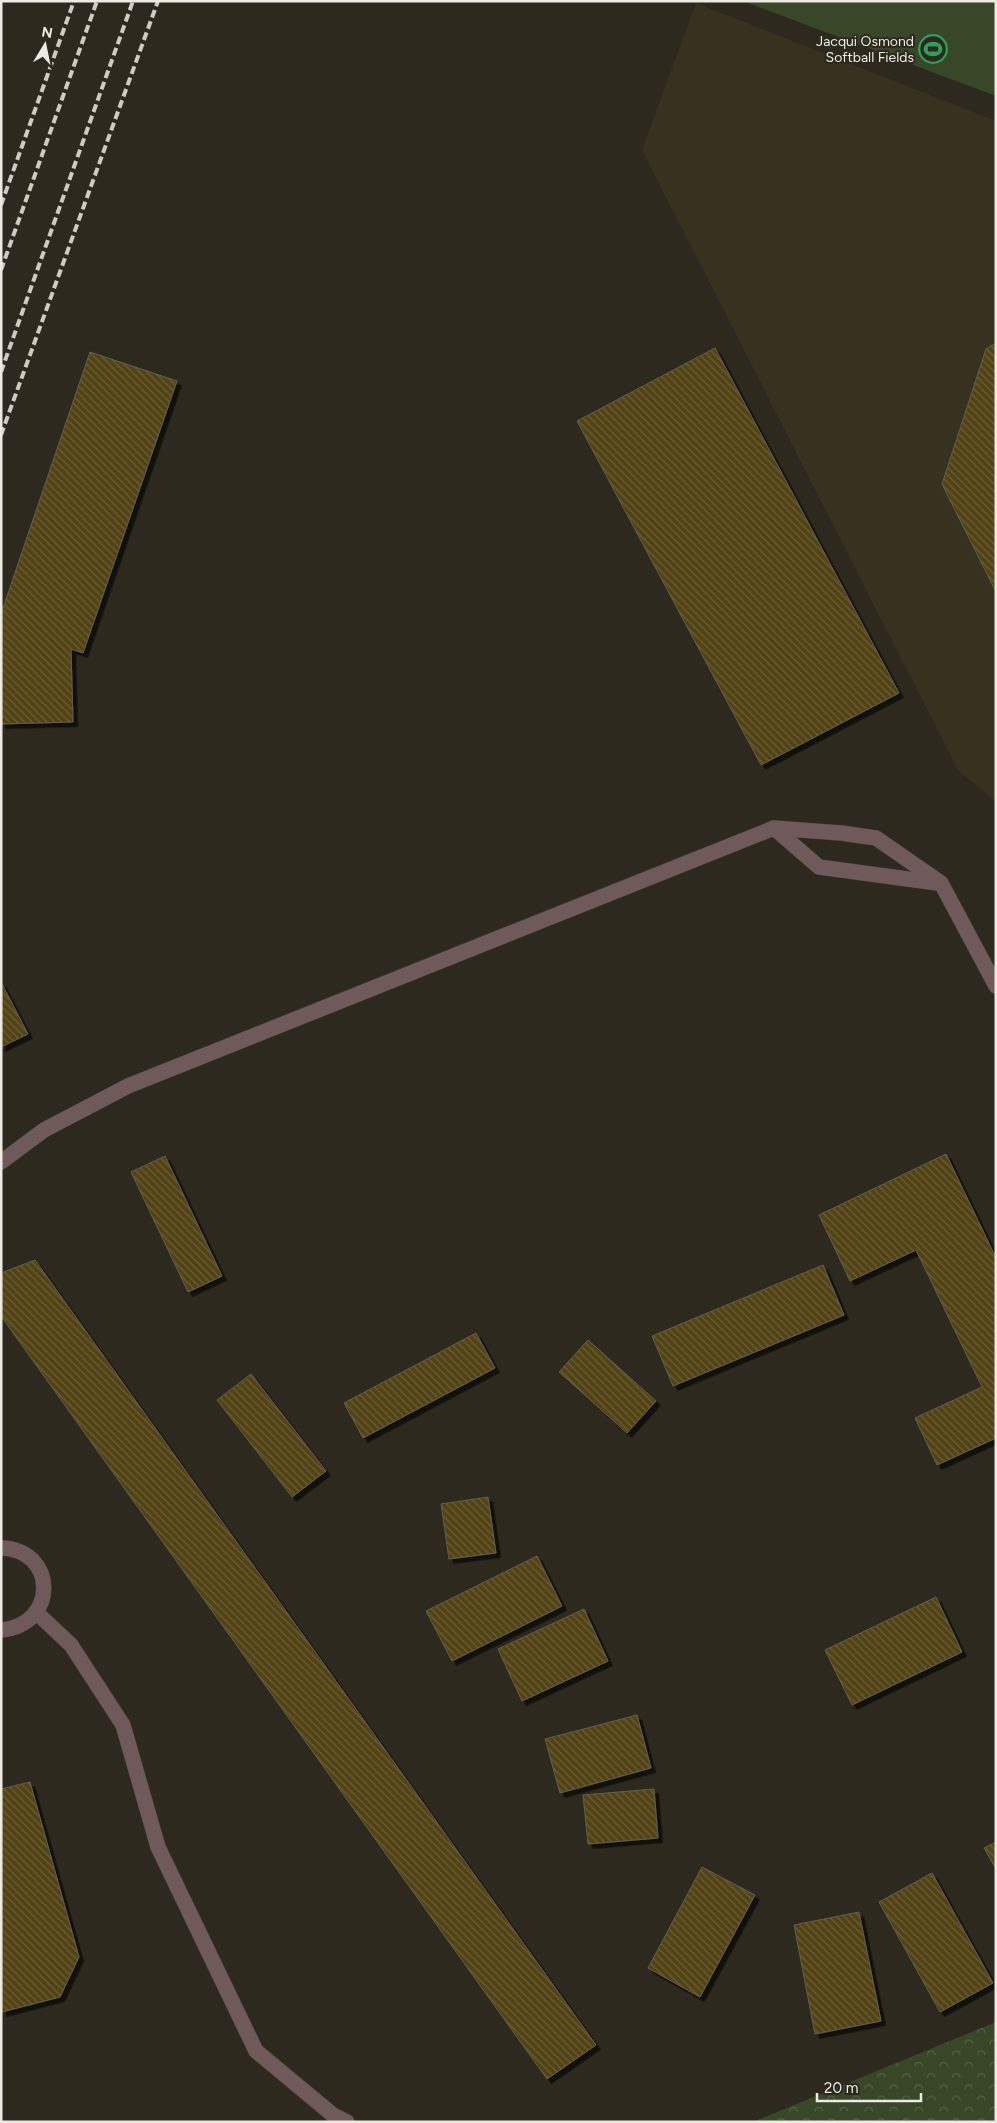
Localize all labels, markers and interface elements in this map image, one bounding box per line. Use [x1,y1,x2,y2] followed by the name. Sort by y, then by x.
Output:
[20,20,70,70] north arrow
[40,23,54,42] text: N
[816,33,914,66] place label: Jacqui Osmond Softball Fields
[918,34,948,64] sports icon: Jacqui Osmond Softball Fields
[817,2070,921,2102] scale bar
[824,2079,858,2097] text: 20 m

